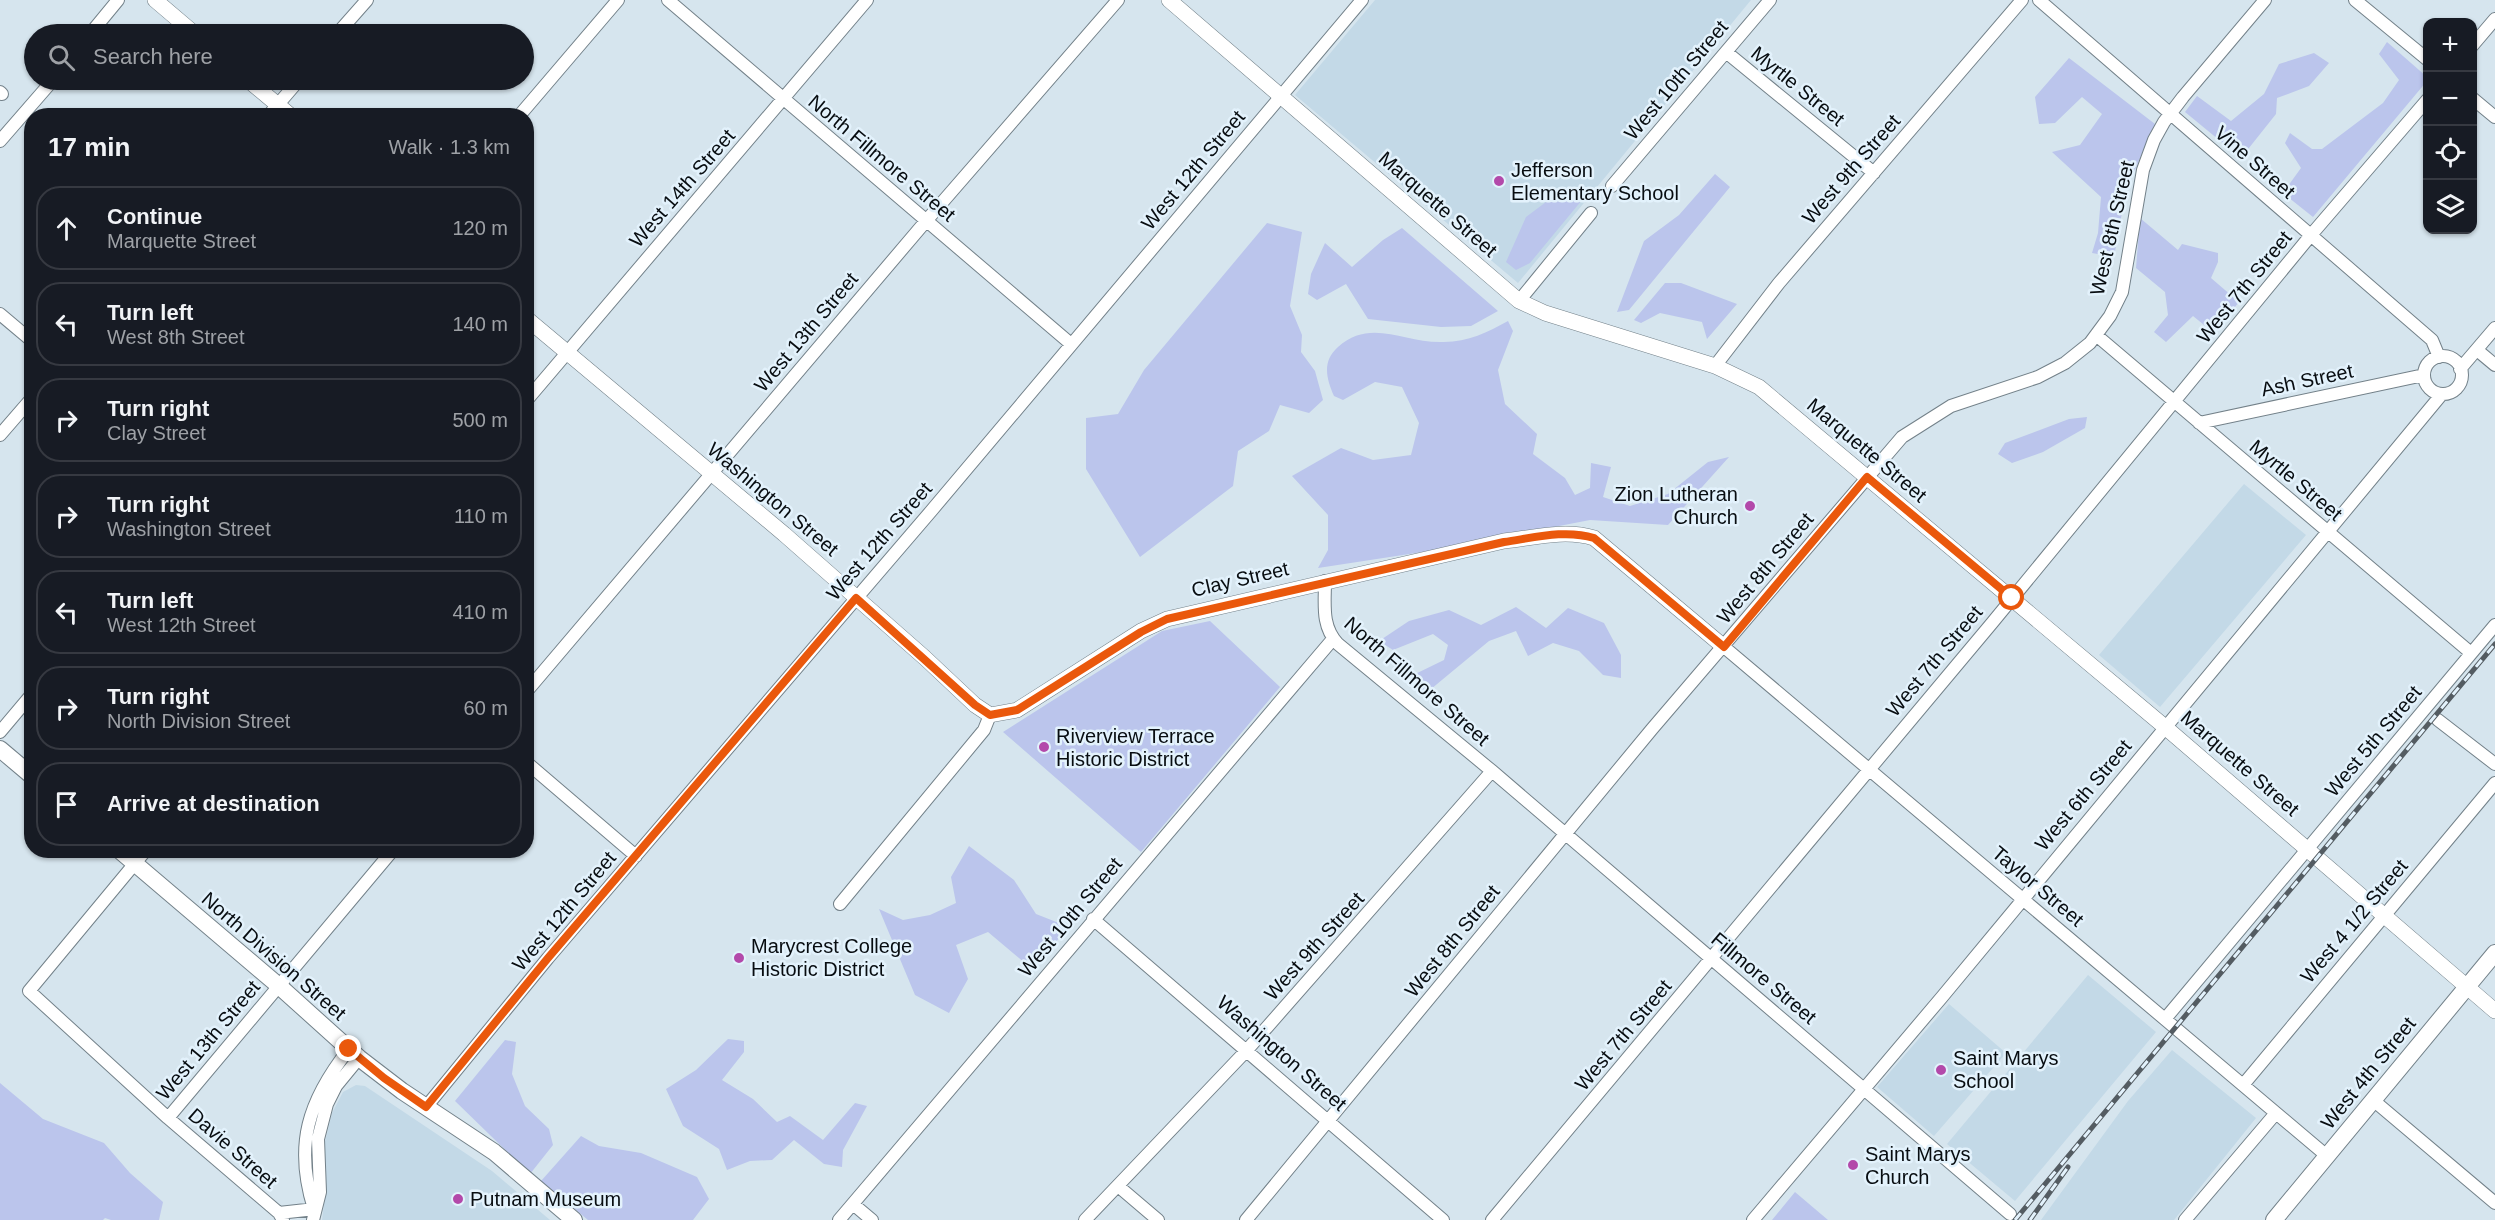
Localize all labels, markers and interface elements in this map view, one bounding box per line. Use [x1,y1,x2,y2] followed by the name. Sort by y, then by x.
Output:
[1620,16,1732,144] street label: West 10th Street
[2423,18,2477,234] map controls
[2423,18,2477,72] button: +
[24,24,534,90] search box
[45,41,78,74] icon: search
[1747,42,1849,130] street label: Myrtle Street
[93,44,213,69] text: Search here
[2423,72,2477,126] button: −
[804,90,960,226] street label: North Fillmore Street
[1137,106,1249,234] street label: West 12th Street
[1798,110,1905,228] street label: West 9th Street
[2211,121,2300,203] street label: Vine Street
[625,124,739,251] street label: West 14th Street
[2423,126,2477,180] button: locate
[48,132,130,162] text: 17 min
[389,136,510,158] text: Walk · 1.3 km
[1375,147,1502,261] street label: Marquette Street
[2086,158,2138,297] street label: West 8th Street
[1511,159,1679,204] place label: Jefferson Elementary School
[1492,174,1506,188] marker: Jefferson Elementary School
[2423,180,2477,234] button: layers
[107,204,202,229] text: Continue
[50,212,83,245] icon: ahead
[452,217,508,239] text: 120 m
[2192,226,2296,347] street label: West 7th Street
[107,230,256,252] text: Marquette Street
[750,268,862,396] street label: West 13th Street
[107,300,193,325] text: Turn left
[50,308,83,341] icon: left
[452,313,508,335] text: 140 m
[107,326,244,348] text: West 8th Street
[2259,359,2355,400] street label: Ash Street
[1803,394,1931,507] street label: Marquette Street
[107,396,209,421] text: Turn right
[50,404,83,437] icon: right
[452,409,508,431] text: 500 m
[107,422,206,444] text: Clay Street
[2246,435,2347,525] street label: Myrtle Street
[703,438,843,560] street label: Washington Street
[822,477,936,604] street label: West 12th Street
[1615,483,1738,528] place label: Zion Lutheran Church
[107,492,209,517] text: Turn right
[1743,499,1757,513] marker: Zion Lutheran Church
[50,500,83,533] icon: right
[454,505,508,527] text: 110 m
[1712,508,1818,628] street label: West 8th Street
[107,518,271,540] text: Washington Street
[1189,557,1291,601] street label: Clay Street
[1998,584,2024,610] route start
[107,588,193,613] text: Turn left
[50,596,83,629] icon: left
[452,601,508,623] text: 410 m
[1881,601,1987,721] street label: West 7th Street
[1340,612,1494,750] street label: North Fillmore Street
[107,614,256,636] text: West 12th Street
[2320,681,2426,801] street label: West 5th Street
[107,684,209,709] text: Turn right
[50,692,83,725] icon: right
[464,697,508,719] text: 60 m
[2177,706,2304,820] street label: Marquette Street
[107,710,290,732] text: North Division Street
[1056,725,1215,770] place label: Riverview Terrace Historic District
[2030,735,2136,855] street label: West 6th Street
[1037,740,1051,754] marker: Riverview Terrace Historic District
[50,788,83,821] icon: arrive
[107,791,320,816] text: Arrive at destination
[1988,841,2088,931] street label: Taylor Street
[508,847,620,975] street label: West 12th Street
[1014,853,1126,981] street label: West 10th Street
[2296,855,2412,987] street label: West 4 1/2 Street
[1400,880,1504,1001] street label: West 8th Street
[1260,887,1368,1004] street label: West 9th Street
[198,888,351,1025] street label: North Division Street
[1707,928,1821,1029] street label: Fillmore Street
[751,935,912,980] place label: Marycrest College Historic District
[732,951,746,965] marker: Marycrest College Historic District
[1570,975,1676,1095] street label: West 7th Street
[152,976,264,1104] street label: West 13th Street
[1213,991,1351,1115] street label: Washington Street
[2316,1012,2420,1133] street label: West 4th Street
[335,1035,361,1061] route end
[1953,1047,2059,1092] place label: Saint Marys School
[1934,1063,1948,1077] marker: Saint Marys School
[184,1104,282,1193] street label: Davie Street
[1865,1143,1971,1188] place label: Saint Marys Church
[1846,1158,1860,1172] marker: Saint Marys Church
[470,1188,621,1210] place label: Putnam Museum
[451,1192,465,1206] marker: Putnam Museum

